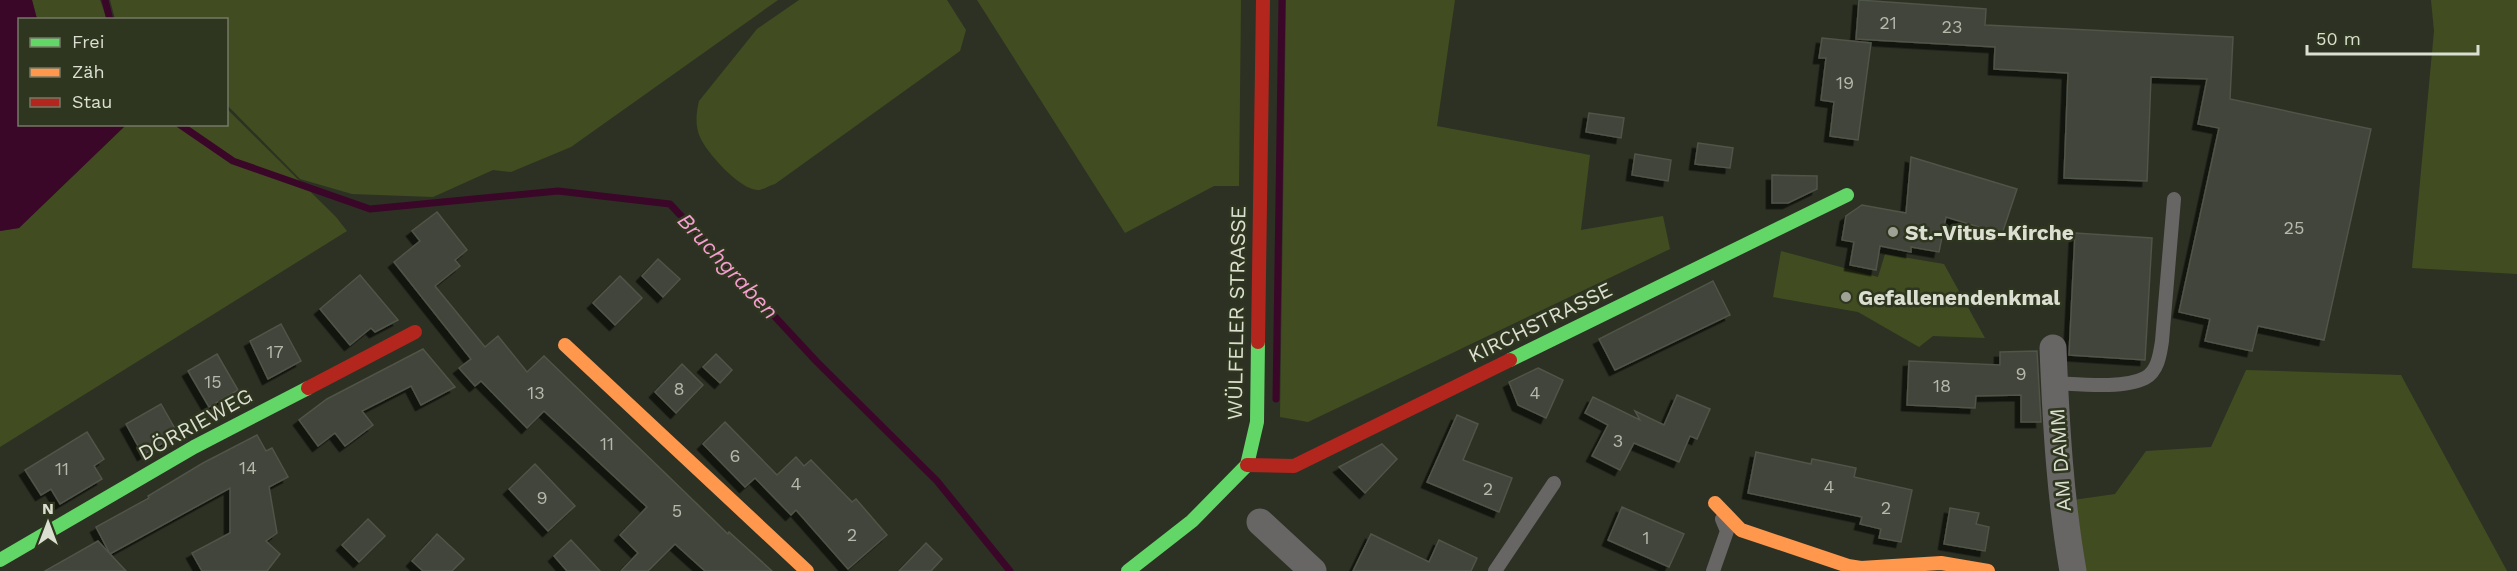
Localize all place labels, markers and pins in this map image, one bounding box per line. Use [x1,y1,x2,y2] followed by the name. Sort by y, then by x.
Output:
[1905,220,2074,245] place label: St.-Vitus-Kirche
[1886,225,1900,239] marker: St.-Vitus-Kirche
[1858,285,2060,310] place label: Gefallenendenkmal
[1839,290,1853,304] marker: Gefallenendenkmal

